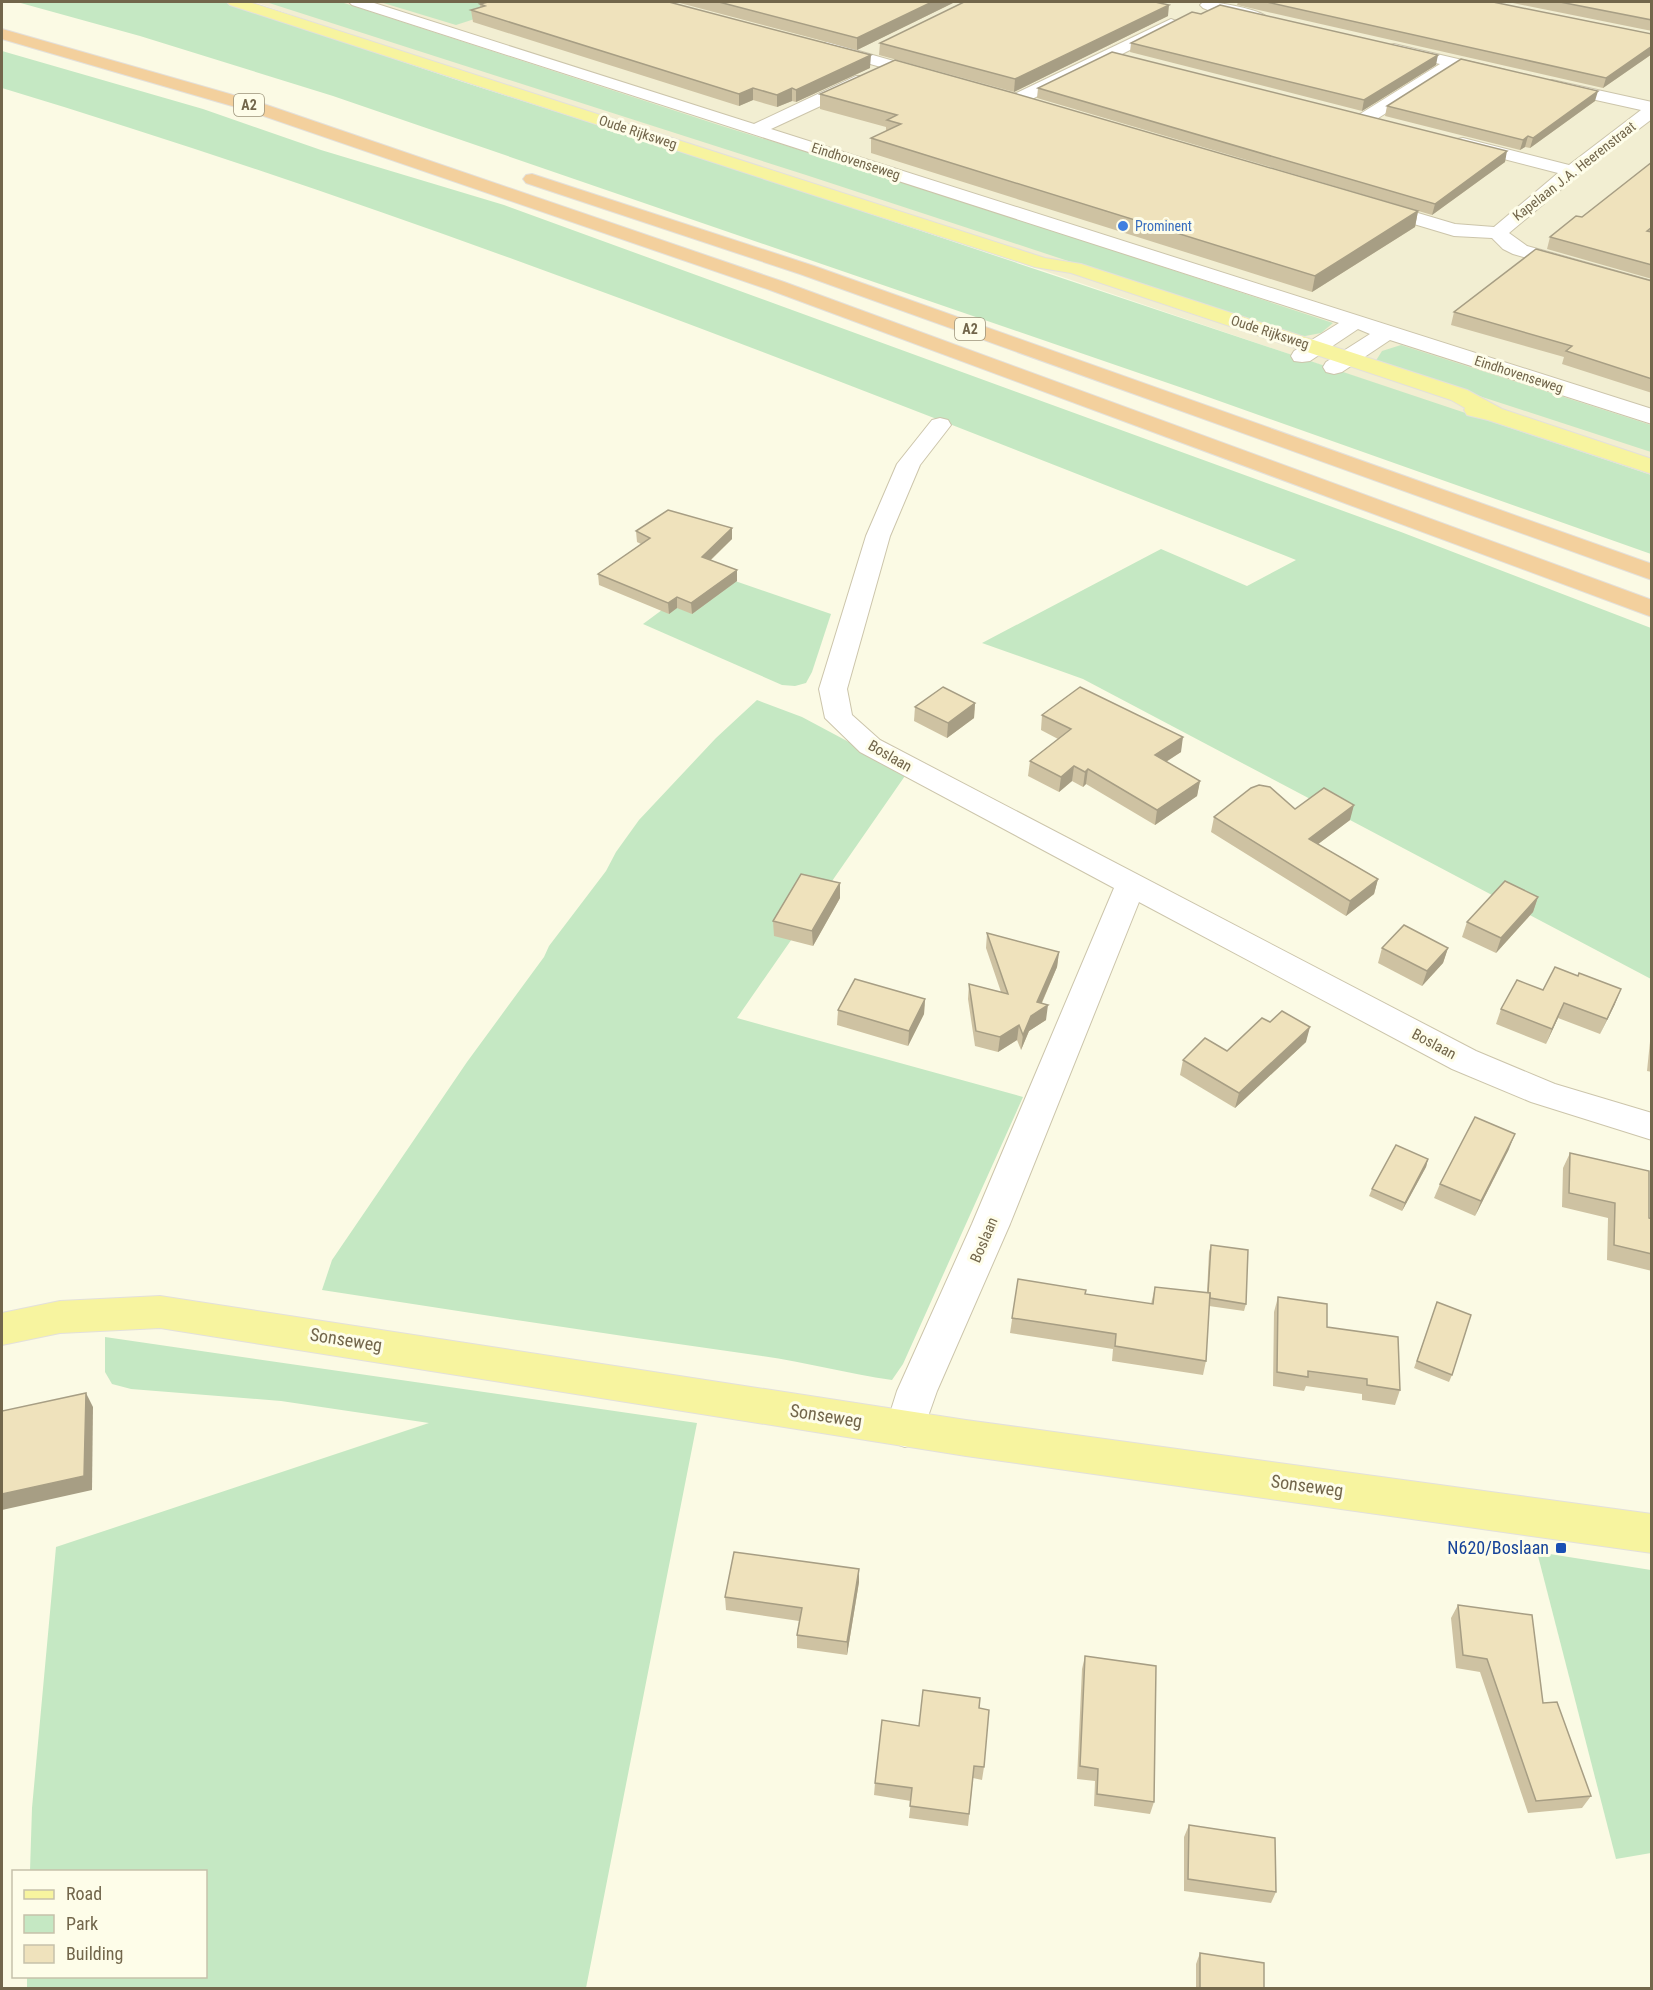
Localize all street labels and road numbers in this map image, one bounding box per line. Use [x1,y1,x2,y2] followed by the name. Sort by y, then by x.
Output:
[234,94,264,116] road number: A2
[597,112,679,152] street label: Oude Rijksweg
[1509,118,1639,224] street label: Kapelaan J.A. Heerenstraat
[810,139,902,183] street label: Eindhovenseweg
[1229,312,1311,352] street label: Oude Rijksweg
[955,318,985,340] road number: A2
[1473,352,1565,396] street label: Eindhovenseweg
[865,736,915,776] street label: Boslaan
[1409,1025,1459,1063] street label: Boslaan
[966,1215,1002,1265] street label: Boslaan
[309,1323,384,1356] street label: Sonseweg
[789,1399,864,1432] street label: Sonseweg
[1270,1470,1345,1501] street label: Sonseweg

